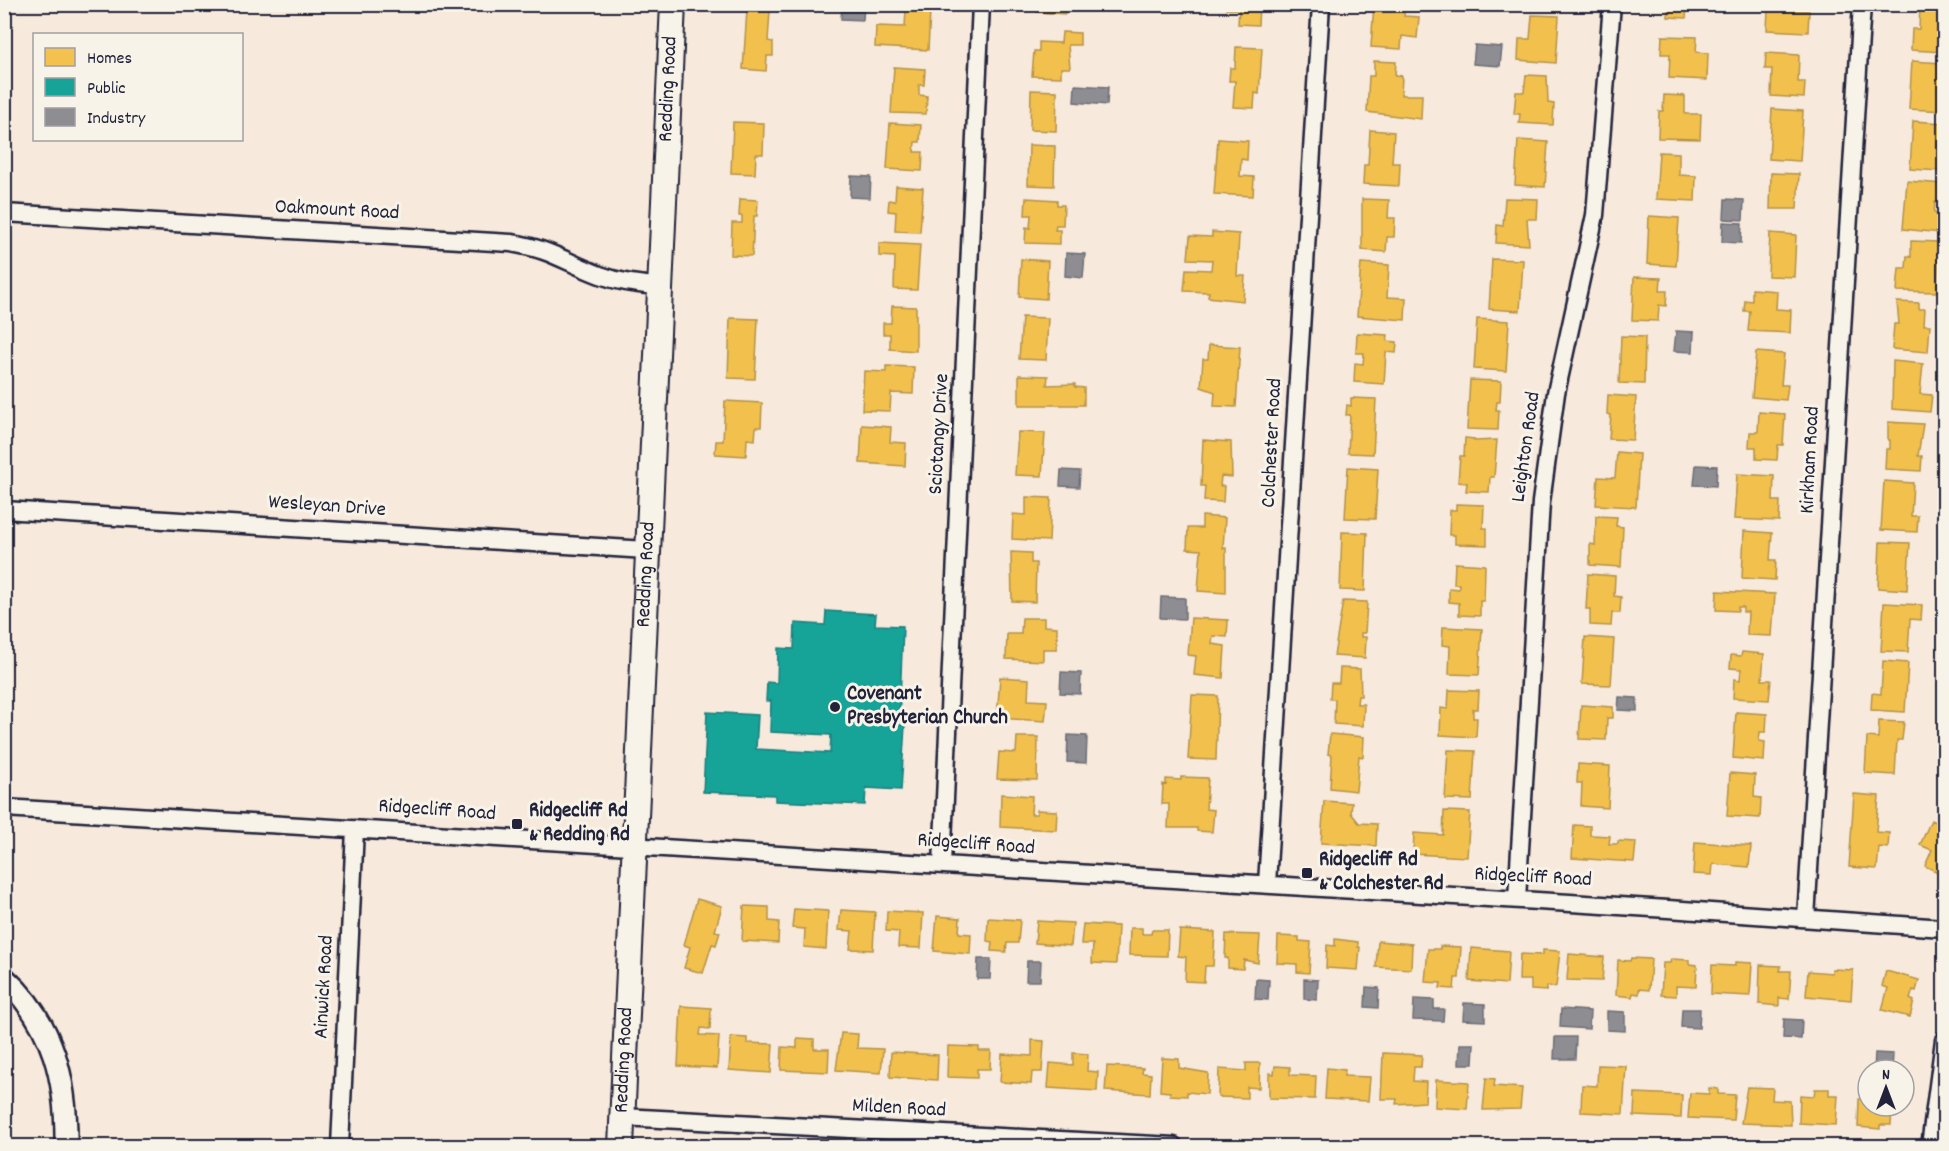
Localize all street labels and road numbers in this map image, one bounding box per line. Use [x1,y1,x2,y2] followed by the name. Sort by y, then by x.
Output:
[652,35,687,143] street label: Redding Road
[274,193,400,229] street label: Oakmount Road
[922,373,958,495] street label: Sciotangy Drive
[1255,377,1291,509] street label: Colchester Road
[1504,390,1550,504] street label: Leighton Road
[1793,405,1829,515] street label: Kirkham Road
[267,488,387,526] street label: Wesleyan Drive
[630,521,664,628] street label: Redding Road
[377,792,497,830] street label: Ridgecliff Road
[916,826,1036,864] street label: Ridgecliff Road
[1473,860,1593,896] street label: Ridgecliff Road
[307,935,343,1039] street label: Ainwick Road
[608,1006,642,1114] street label: Redding Road
[851,1092,947,1126] street label: Milden Road

